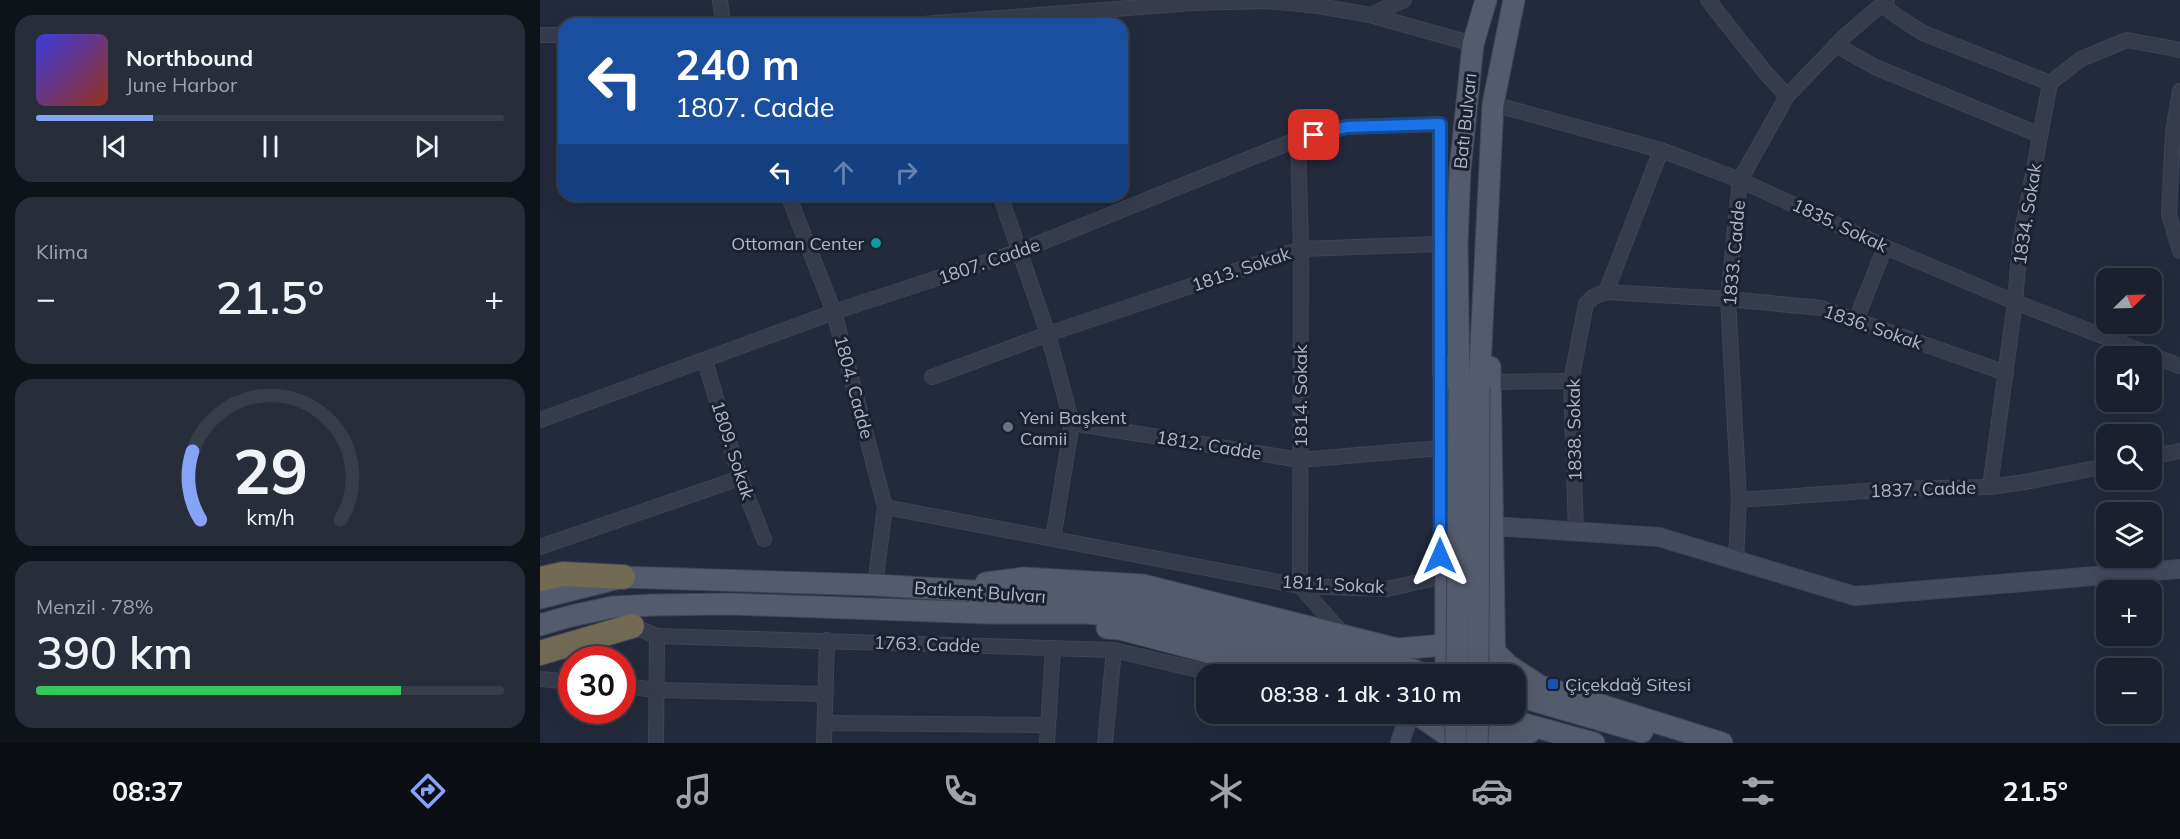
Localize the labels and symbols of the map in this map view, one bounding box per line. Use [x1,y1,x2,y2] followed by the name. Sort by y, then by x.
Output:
[1449,72,1481,170] street label: Batı Bulvarı
[1288,109,1339,160] pin
[2008,161,2047,267] street label: 1834. Sokak
[1789,193,1892,257] street label: 1835. Sokak
[1718,199,1750,307] street label: 1833. Cadde
[731,232,864,255] place label: Ottoman Center
[935,233,1043,289] street label: 1807. Cadde
[869,236,883,250] marker: Ottoman Center
[1189,241,1294,297] street label: 1813. Sokak
[2096,268,2162,334] north arrow
[1821,299,1926,355] street label: 1836. Sokak
[829,333,879,441] street label: 1804. Cadde
[1289,344,1312,447] street label: 1814. Sokak
[1562,378,1586,482] street label: 1838. Sokak
[706,398,760,503] street label: 1809. Sokak
[1019,406,1126,450] place label: Yeni Başkent Camii
[1001,420,1015,434] marker: Yeni Başkent Camii
[1155,425,1263,465] street label: 1812. Cadde
[1870,476,1976,502] street label: 1837. Cadde
[1408,524,1472,588] position arrow
[1281,570,1386,598] street label: 1811. Sokak
[913,576,1047,608] street label: Batıkent Bulvarı
[874,631,980,657] street label: 1763. Cadde
[558,646,636,724] speed limit sign: 30
[1565,673,1691,696] place label: Çiçekdağ Sitesi
[1546,677,1560,691] marker: Çiçekdağ Sitesi

